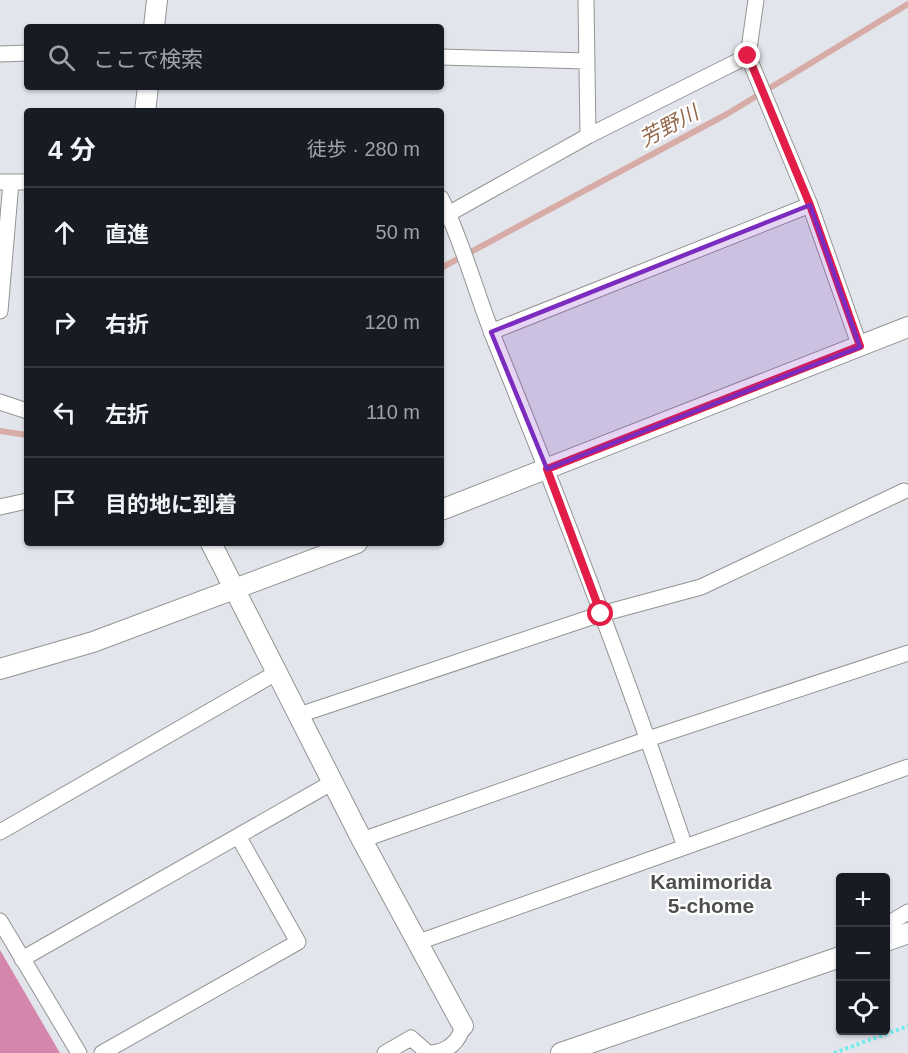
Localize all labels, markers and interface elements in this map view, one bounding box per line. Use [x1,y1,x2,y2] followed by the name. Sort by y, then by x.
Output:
[24,24,444,90] search box
[45,41,78,74] icon: search
[734,42,760,68] route end
[93,47,203,72] text: ここで検索
[636,100,704,151] water label: 芳野川
[48,135,96,165] text: 4 分
[307,138,420,160] text: 徒歩 · 280 m
[48,216,81,249] icon: ahead
[376,221,420,243] text: 50 m
[105,222,149,247] text: 直進
[48,306,81,339] icon: right
[364,311,420,333] text: 120 m
[105,312,149,337] text: 右折
[48,396,81,429] icon: left
[366,401,420,423] text: 110 m
[105,402,149,427] text: 左折
[48,486,81,519] icon: arrive
[105,492,237,517] text: 目的地に到着
[587,600,613,626] route start
[650,870,772,917] district label: Kamimorida 5-chome
[836,873,890,1035] map controls
[836,873,890,927] button: +
[836,927,890,981] button: −
[836,981,890,1035] button: locate

